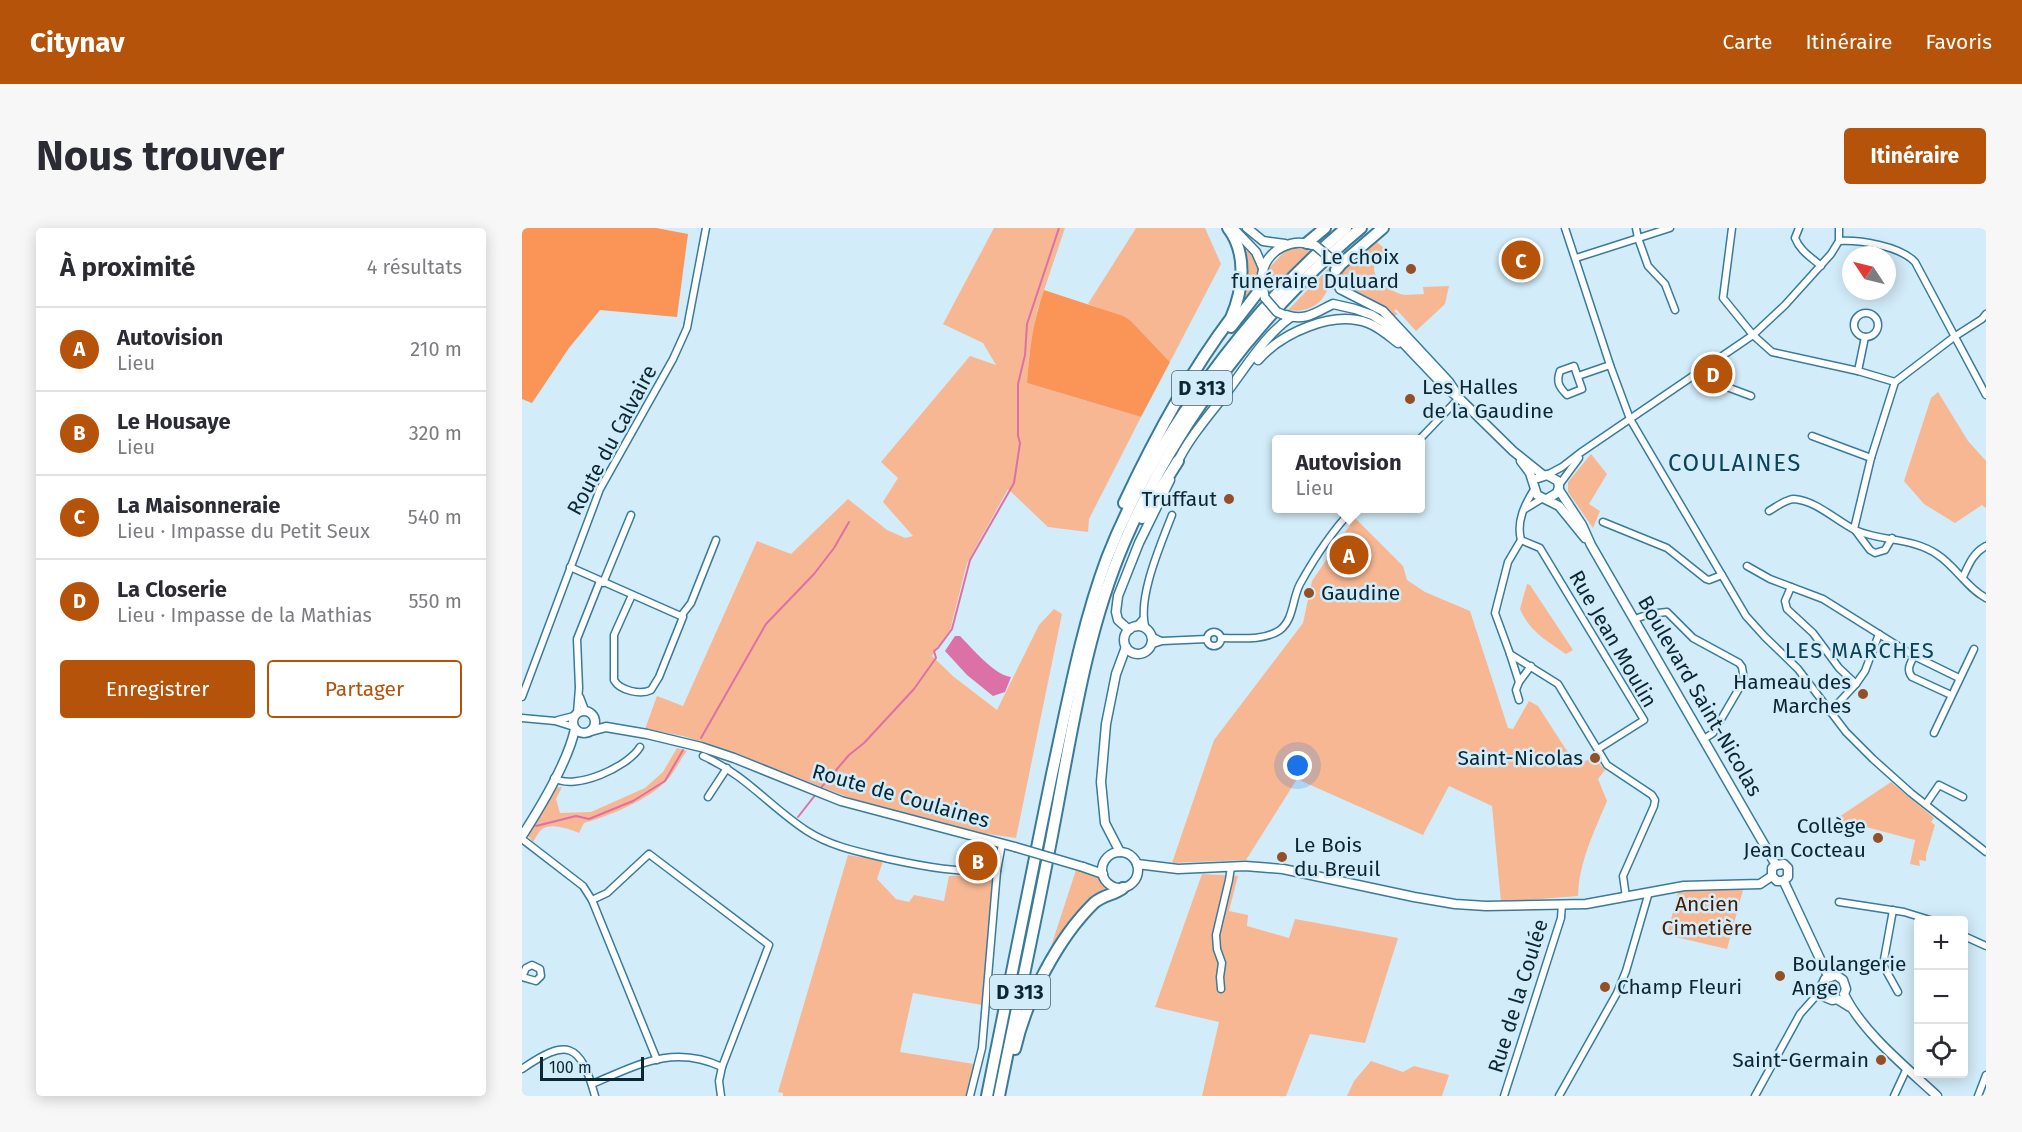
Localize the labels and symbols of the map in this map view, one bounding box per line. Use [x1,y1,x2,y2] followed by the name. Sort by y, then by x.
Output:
[1502,237,1540,282] pin: C
[1231,244,1400,294] place label: Le choix funéraire Duluard
[1842,246,1896,300] north arrow
[1404,262,1418,276] marker: Le choix funéraire Duluard
[1694,352,1732,396] pin: D
[561,360,663,520] street label: Route du Calvaire
[1172,371,1232,405] road number: D 313
[1422,374,1554,424] place label: Les Halles de la Gaudine
[1403,392,1417,406] marker: Les Halles de la Gaudine
[1668,449,1802,477] district label: COULAINES
[1142,486,1217,512] place label: Truffaut
[1222,492,1236,506] marker: Truffaut
[1330,532,1368,578] pin: A
[1563,566,1663,712] street label: Rue Jean Moulin
[1321,580,1400,606] place label: Gaudine
[1302,586,1316,600] marker: Gaudine
[1632,591,1768,801] street label: Boulevard Saint-Nicolas
[1785,637,1935,664] district label: LES MARCHES
[1733,669,1851,719] place label: Hameau des Marches
[1856,687,1870,701] marker: Hameau des Marches
[1457,745,1583,771] place label: Saint-Nicolas
[1283,751,1312,780] your location
[1588,751,1602,765] marker: Saint-Nicolas
[809,758,993,834] street label: Route de Coulaines
[1743,813,1866,863] place label: Collège Jean Cocteau
[1871,831,1885,845] marker: Collège Jean Cocteau
[1294,832,1380,882] place label: Le Bois du Breuil
[958,838,998,884] pin: B
[1275,850,1289,864] marker: Le Bois du Breuil
[1662,891,1753,941] park label: Ancien Cimetière
[1482,916,1554,1076] street label: Rue de la Coulée
[1792,951,1907,1001] place label: Boulangerie Ange
[1773,969,1787,983] marker: Boulangerie Ange
[1617,974,1742,1000] place label: Champ Fleuri
[990,975,1050,1009] road number: D 313
[1598,980,1612,994] marker: Champ Fleuri
[1732,1047,1869,1073] place label: Saint-Germain
[1874,1053,1888,1067] marker: Saint-Germain
[540,1054,644,1082] scale bar

